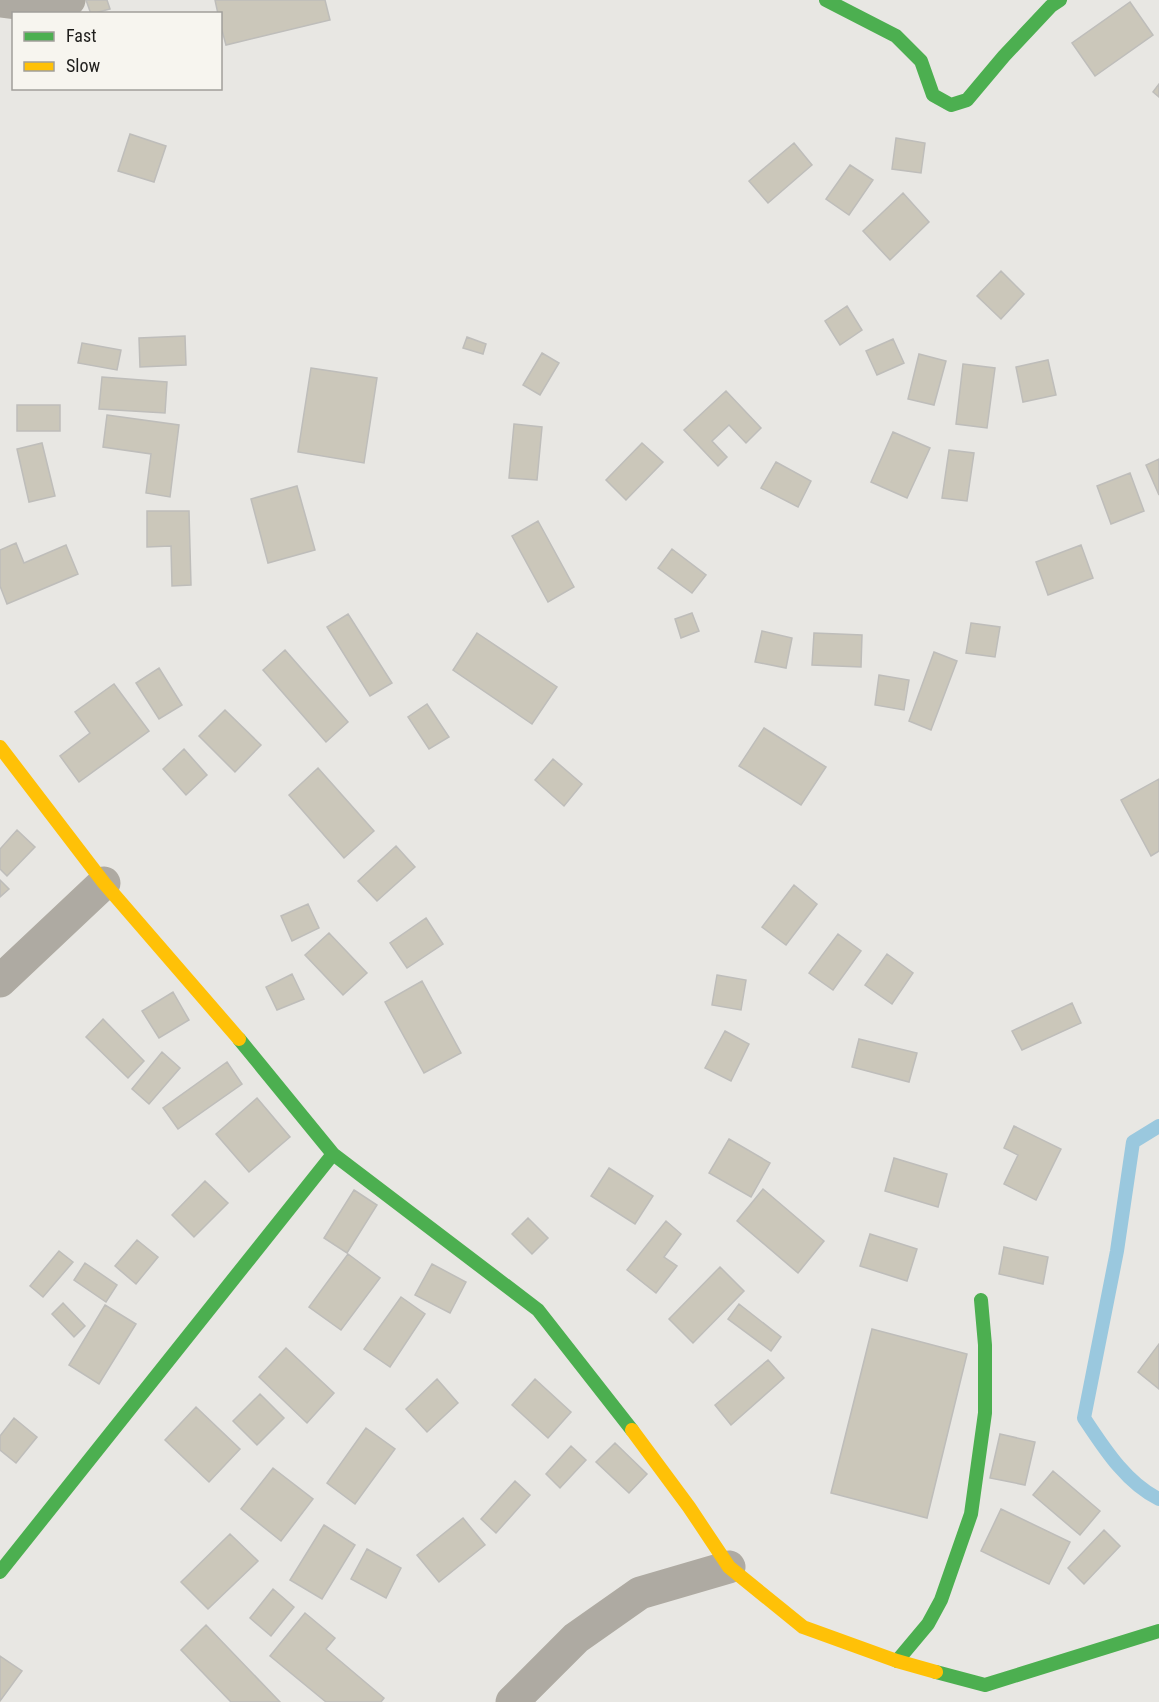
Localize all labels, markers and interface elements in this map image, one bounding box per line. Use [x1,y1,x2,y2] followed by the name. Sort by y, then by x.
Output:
[12,12,222,90] legend
[66,25,97,46] text: Fast
[66,55,101,76] text: Slow

